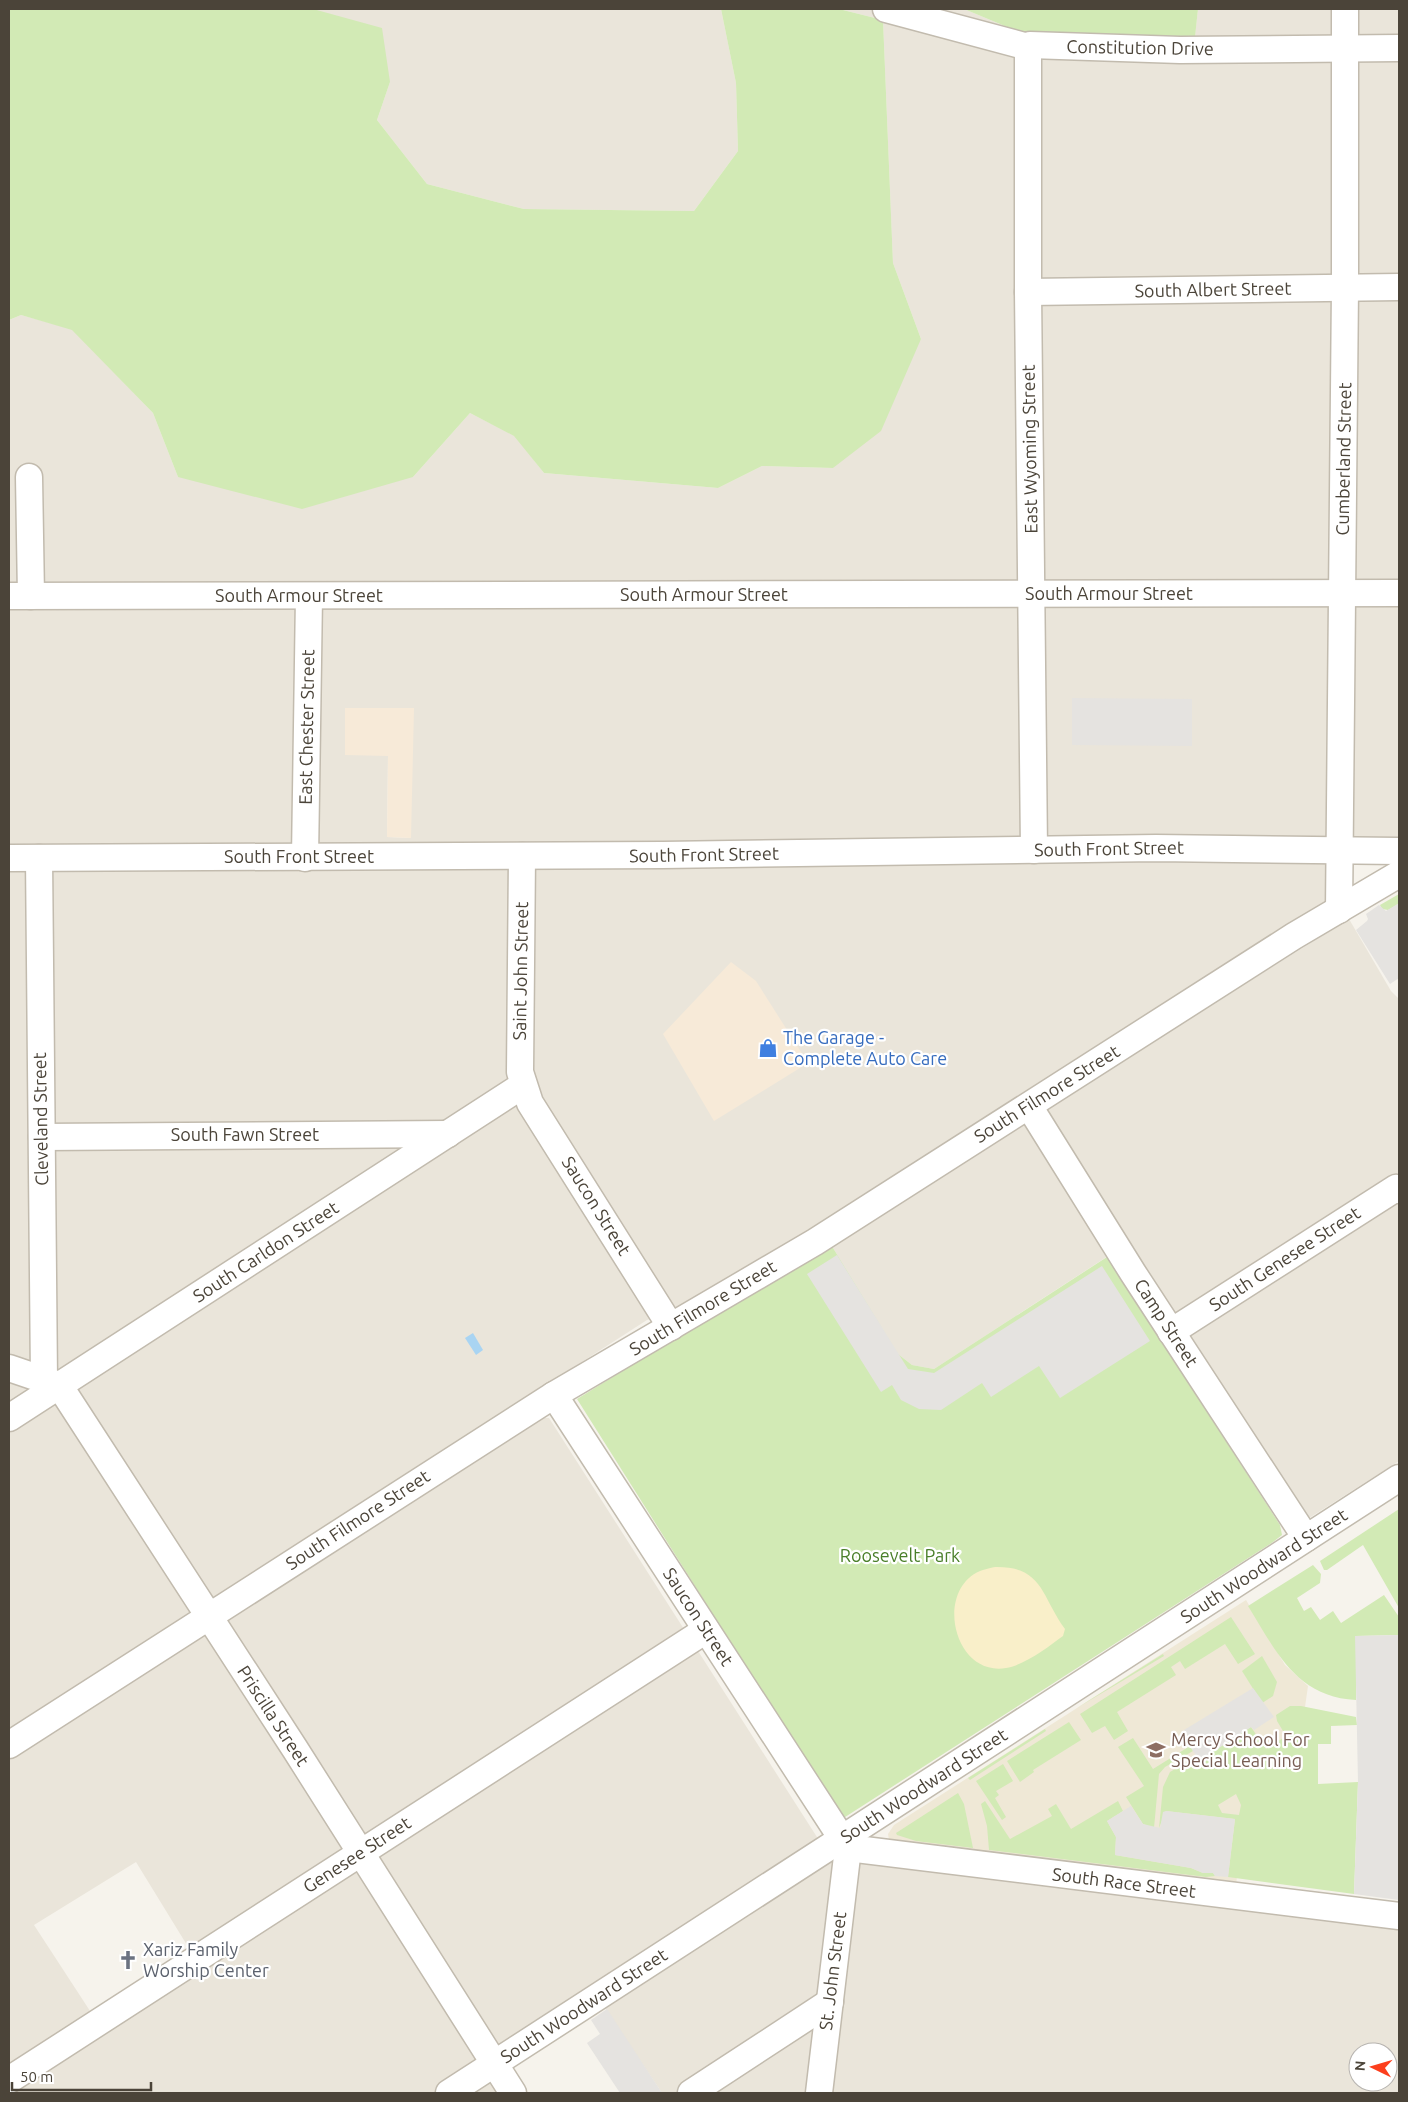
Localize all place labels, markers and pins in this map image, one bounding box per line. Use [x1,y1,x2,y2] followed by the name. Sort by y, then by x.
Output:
[783,1027,947,1068] place label: The Garage - Complete Auto Care
[757,1037,779,1059] shop icon: The Garage - Complete Auto Care
[1171,1729,1310,1770] place label: Mercy School For Special Learning
[1145,1739,1167,1761] school or university icon: Mercy School For Special Learning
[143,1939,269,1980] place label: Xariz Family Worship Center
[117,1949,139,1971] church icon: Xariz Family Worship Center

